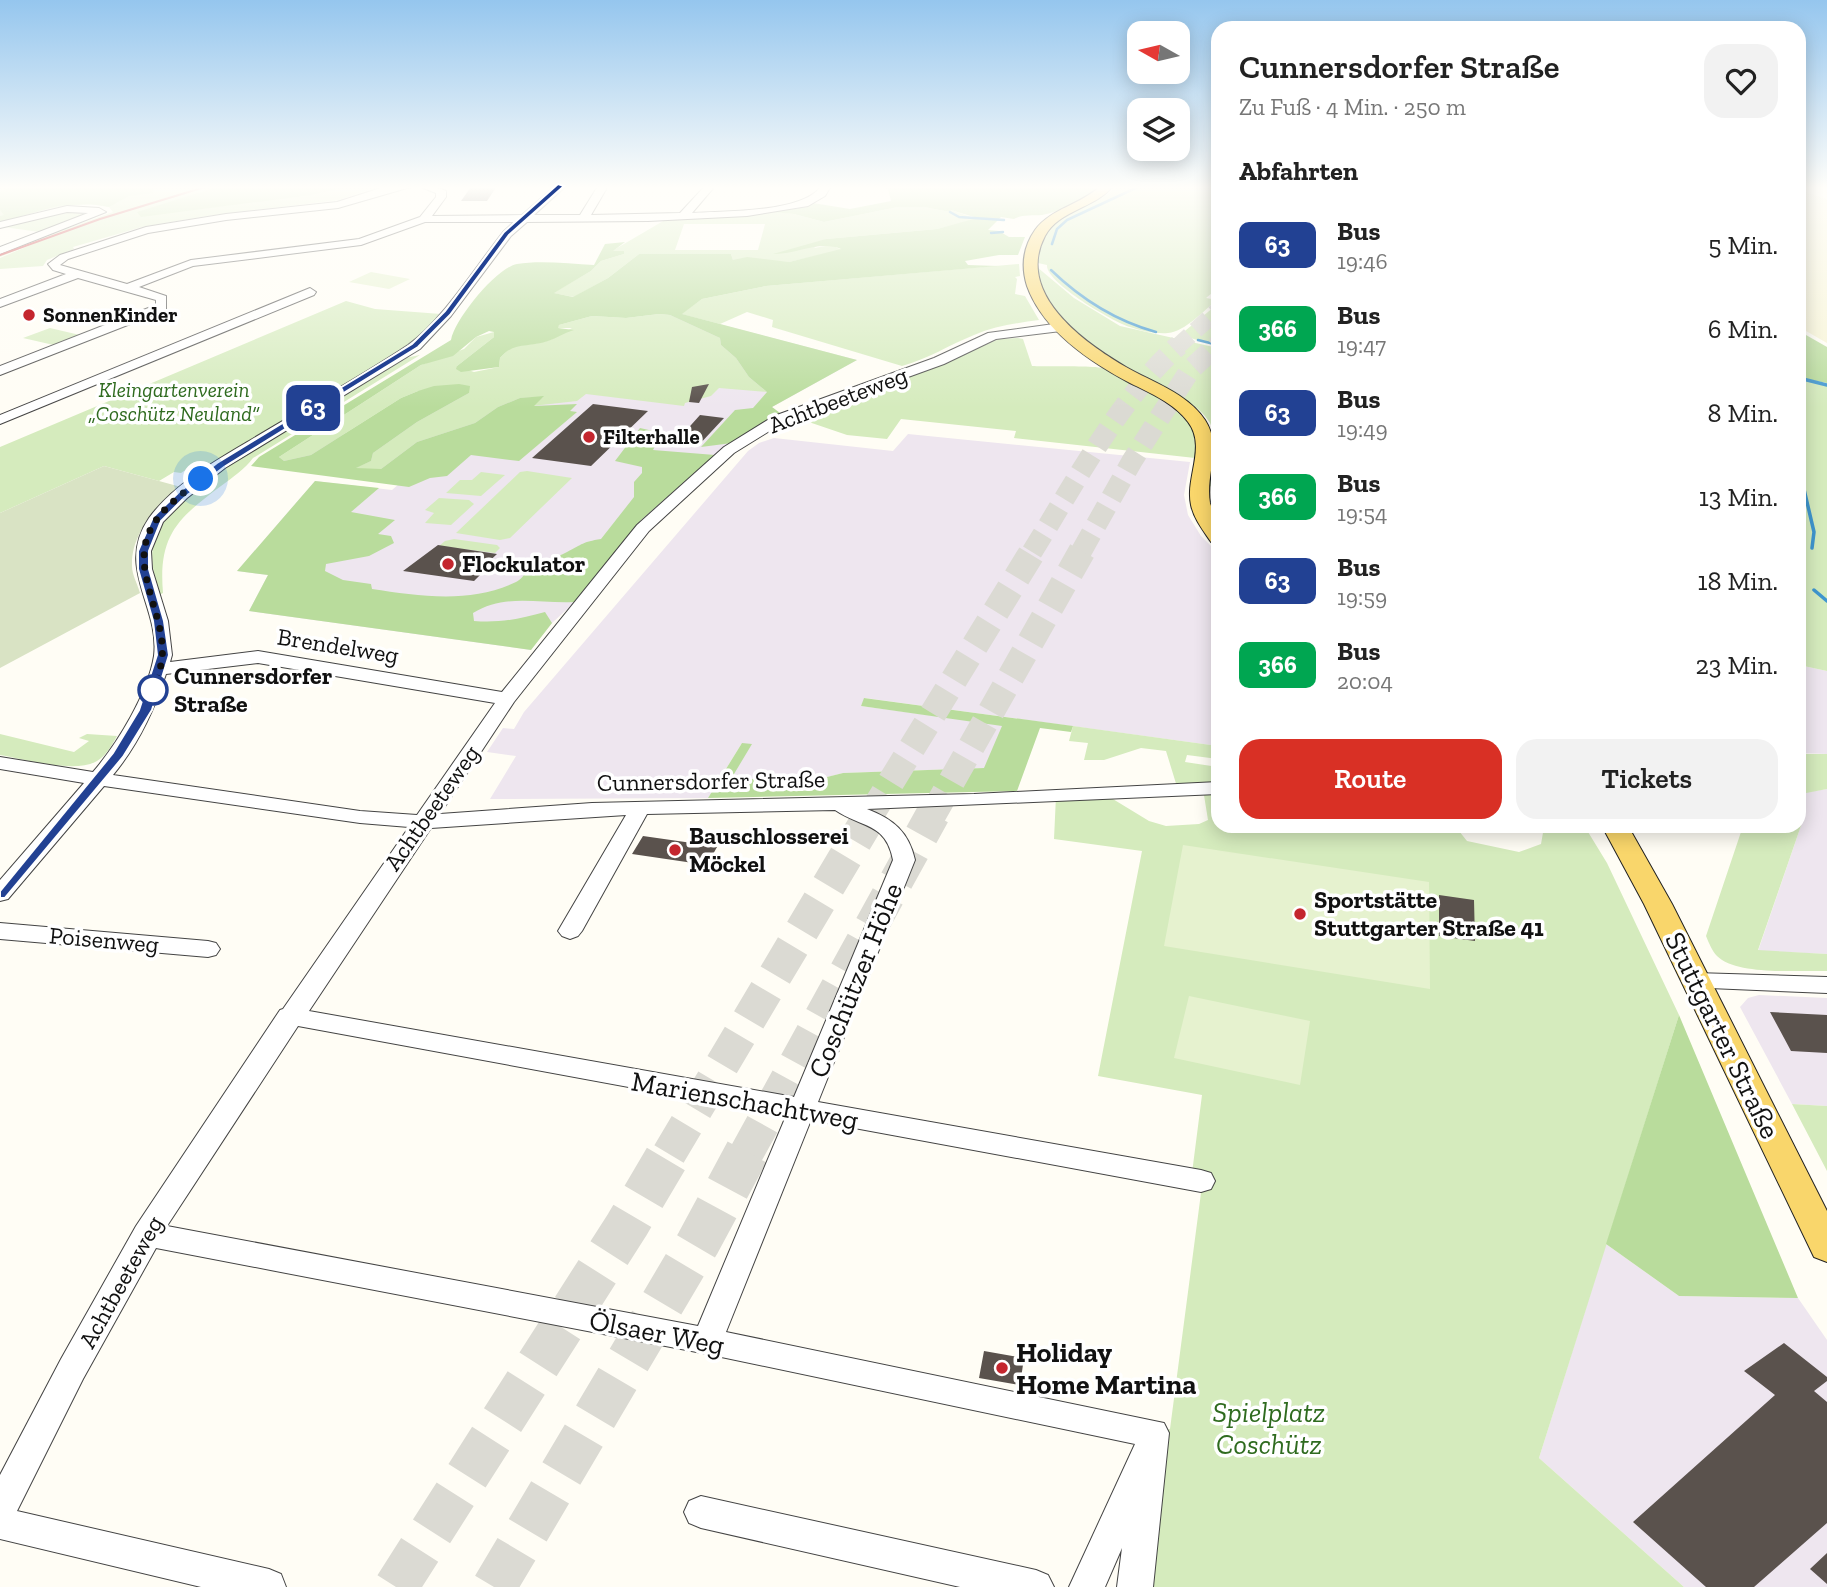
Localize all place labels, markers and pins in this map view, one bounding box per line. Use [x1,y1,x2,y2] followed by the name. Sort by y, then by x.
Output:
[43,302,177,327] place label: SonnenKinder
[21,307,37,323] marker: SonnenKinder
[603,424,700,449] place label: Filterhalle
[581,429,597,445] marker: Filterhalle
[462,549,586,578] place label: Flockulator
[440,556,456,572] marker: Flockulator
[174,661,333,718] place label: Cunnersdorfer Straße
[138,675,168,705] marker: Cunnersdorfer Straße
[689,821,849,878] place label: Bauschlosserei Möckel
[667,842,683,858] marker: Bauschlosserei Möckel
[1314,885,1544,942] place label: Sportstätte Stuttgarter Straße 41
[1292,906,1308,922] marker: Sportstätte Stuttgarter Straße 41
[1016,1336,1197,1401] place label: Holiday Home Martina
[994,1360,1010,1376] marker: Holiday Home Martina

